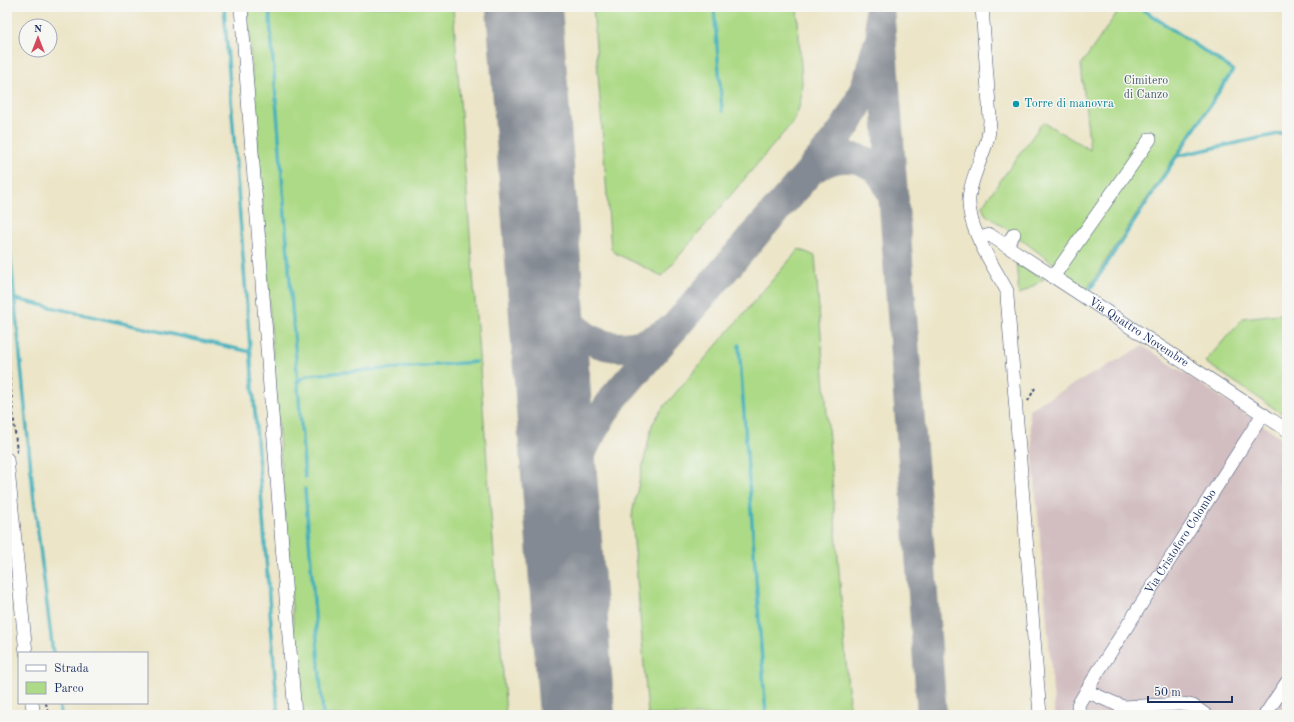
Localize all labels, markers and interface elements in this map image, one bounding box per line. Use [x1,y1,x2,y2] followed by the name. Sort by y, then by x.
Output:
[18,18,58,58] north arrow
[34,24,43,35] text: N
[1124,75,1168,101] park label: Cimitero di Canzo
[1024,98,1114,110] place label: Torre di manovra
[1011,99,1021,109] marker: Torre di manovra
[1086,295,1191,370] street label: Via Quattro Novembre
[1143,487,1219,596] street label: Via Cristoforo Colombo
[18,652,148,704] legend
[54,663,89,675] text: Strada
[1148,678,1232,704] scale bar
[54,683,84,695] text: Parco
[1154,686,1181,699] text: 50 m

